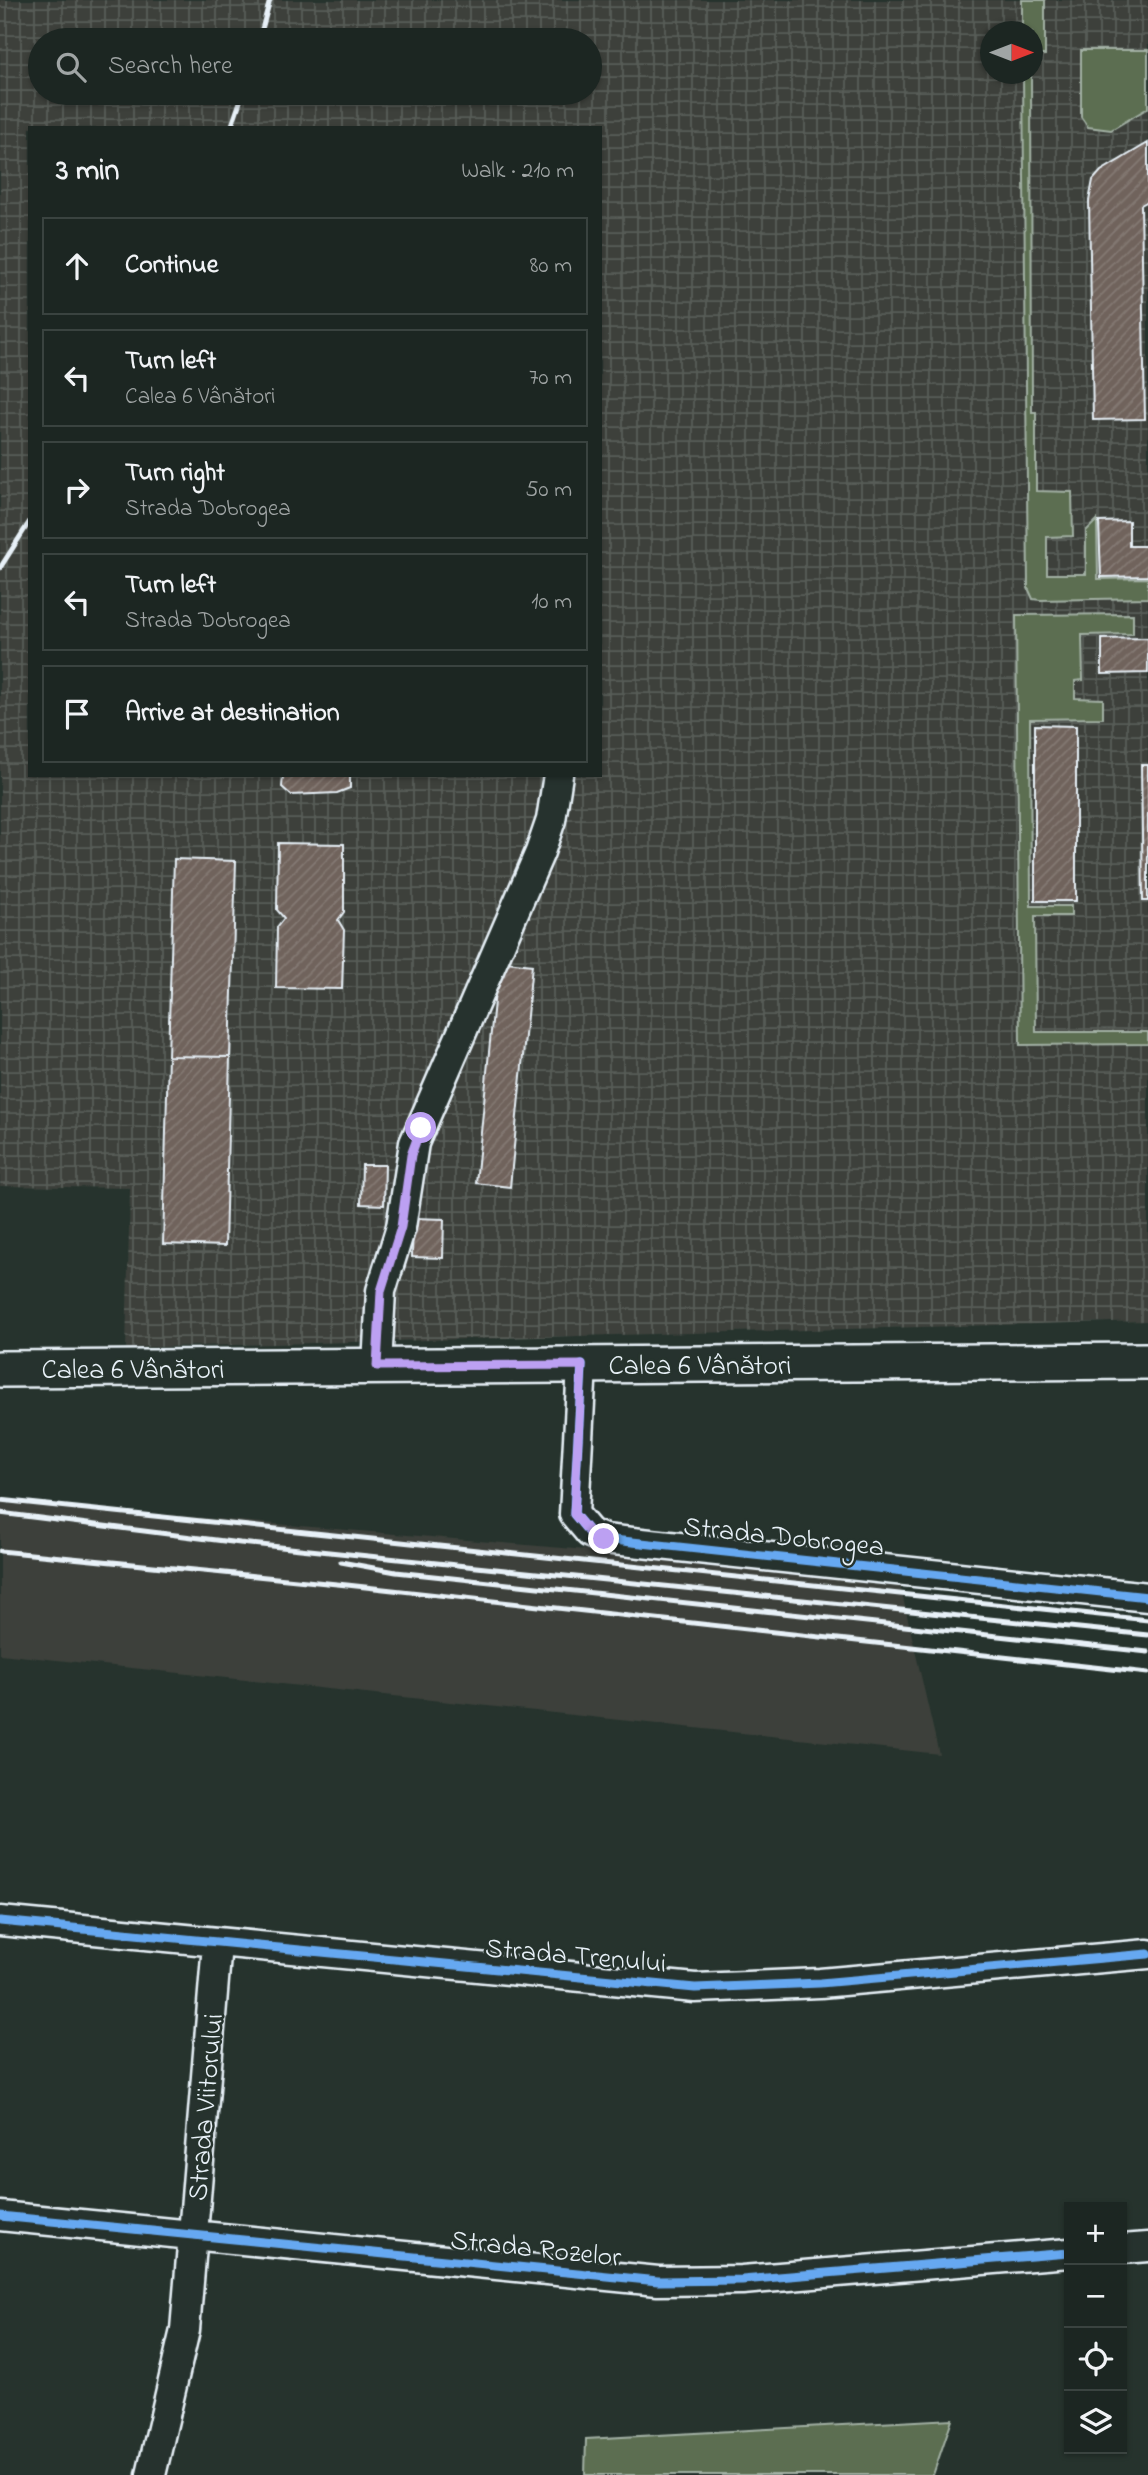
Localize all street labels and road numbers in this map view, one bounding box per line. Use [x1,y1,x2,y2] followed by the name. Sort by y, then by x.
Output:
[608,1347,792,1388] street label: Calea 6 Vânători
[41,1351,225,1392] street label: Calea 6 Vânători
[681,1508,886,1569] street label: Strada Dobrogea
[483,1929,668,1986] street label: Strada Trenului
[179,2012,236,2203] street label: Strada Viitorului
[448,2221,623,2280] street label: Strada Rozelor

